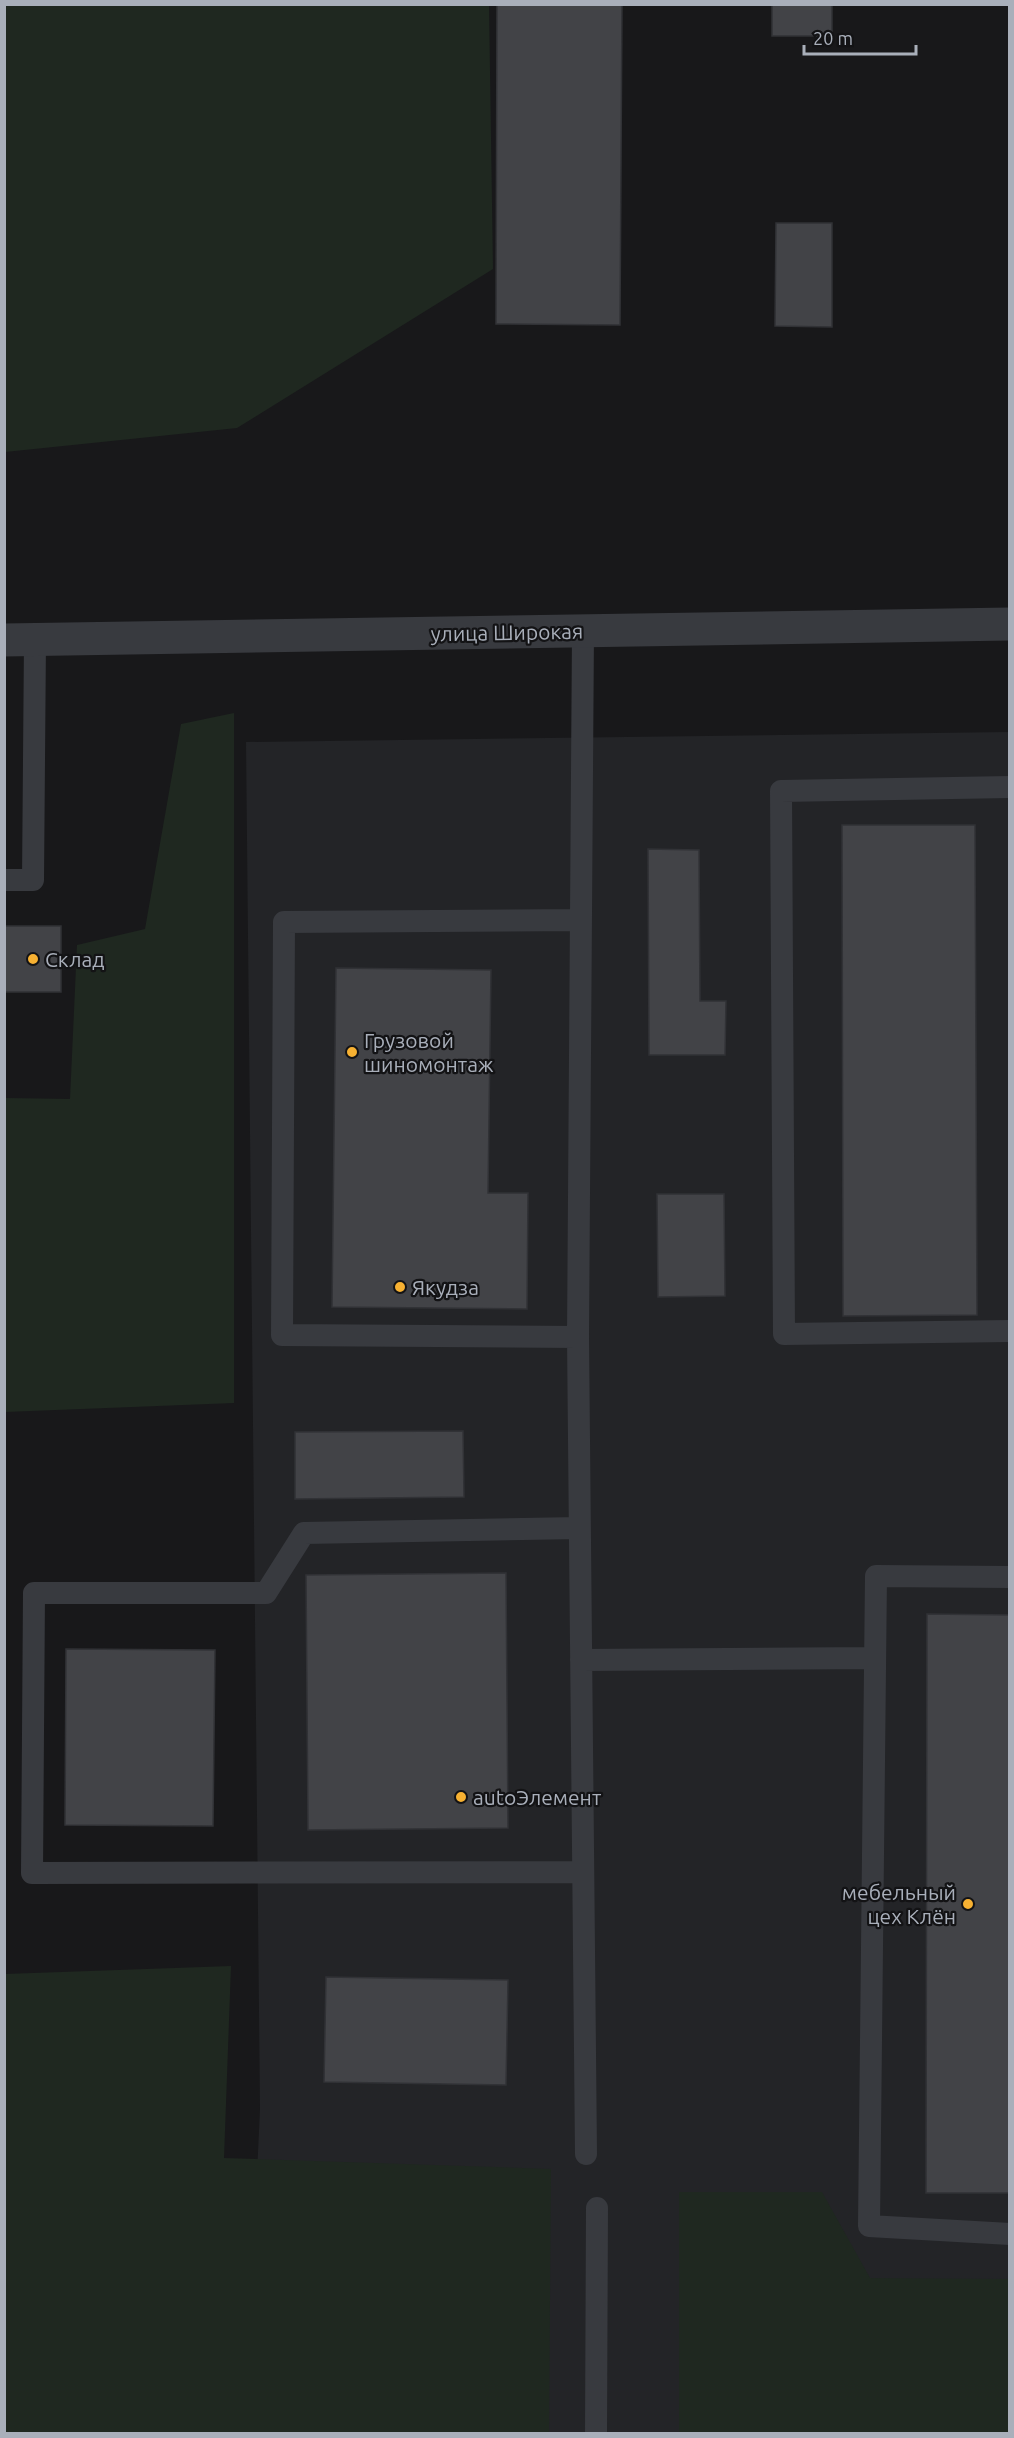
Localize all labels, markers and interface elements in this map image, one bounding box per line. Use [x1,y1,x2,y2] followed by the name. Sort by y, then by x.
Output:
[804,18,916,56] scale bar
[813,28,853,48] text: 20 m
[431,619,583,645] street label: улица Широкая
[45,947,105,971] place label: Склад
[26,952,40,966] marker: Склад
[364,1028,494,1076] place label: Грузовой шиномонтаж
[345,1045,359,1059] marker: Грузовой шиномонтаж
[412,1275,479,1299] place label: Якудза
[393,1280,407,1294] marker: Якудза
[473,1785,602,1809] place label: autoЭлемент
[454,1790,468,1804] marker: autoЭлемент
[842,1880,956,1928] place label: мебельный цех Клён
[961,1897,975,1911] marker: мебельный цех Клён

